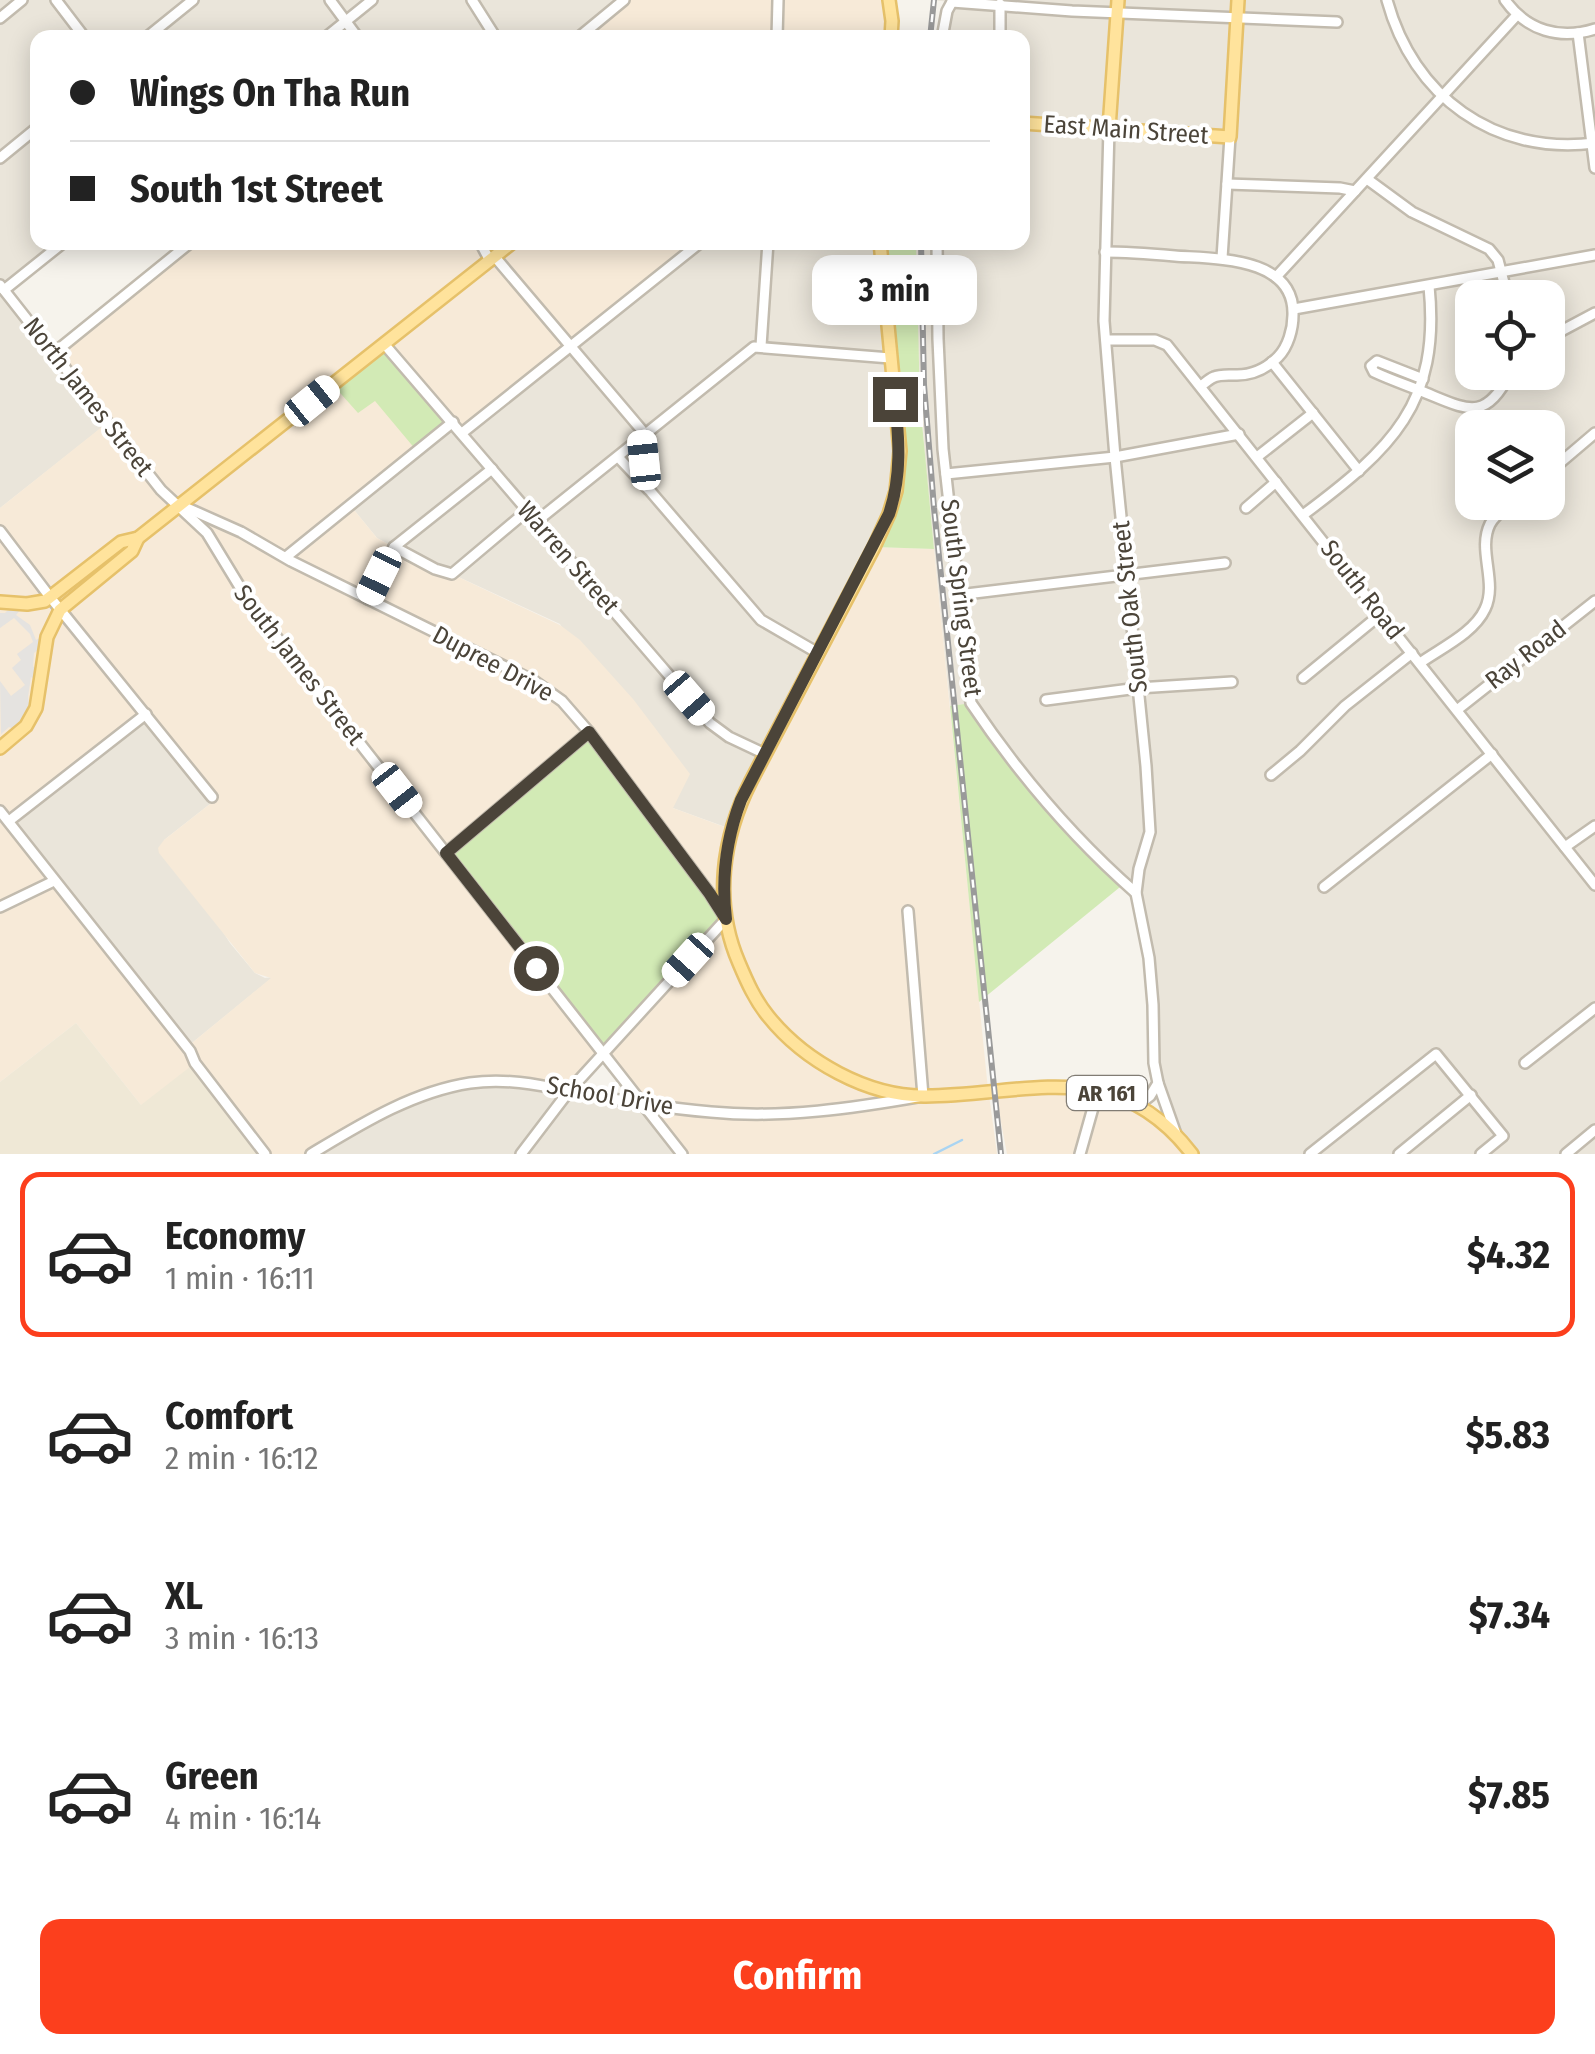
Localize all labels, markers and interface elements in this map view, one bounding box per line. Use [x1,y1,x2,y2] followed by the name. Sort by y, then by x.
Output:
[130,70,410,116] text: Wings On Tha Run
[1043,109,1210,151] street label: East Main Street
[130,166,383,212] text: South 1st Street
[812,254,978,324] callout: 3 min
[859,271,930,309] text: 3 min
[1455,280,1565,520] map controls
[1455,280,1565,390] button: locate
[17,312,160,483] street label: North James Street
[279,370,345,432] car
[873,377,918,422] route end
[1455,410,1565,520] button: layers
[626,429,662,491] car
[511,495,626,621] street label: Warren Street
[934,497,988,699] street label: South Spring Street
[1106,519,1154,694] street label: South Oak Street
[1314,534,1410,646] street label: South Road
[352,542,406,610] car
[227,579,371,752] street label: South James Street
[1480,614,1572,696] street label: Ray Road
[427,620,559,708] street label: Dupree Drive
[658,666,720,730] car
[367,757,427,823] car
[657,928,719,992] car
[514,946,559,991] route start
[544,1070,676,1122] street label: School Drive
[1067,1076,1147,1110] road number: AR 161
[45,1210,135,1300] icon: car
[165,1213,305,1259] text: Economy
[1467,1232,1550,1278] text: $4.32
[165,1259,315,1297] text: 1 min · 16:11
[45,1390,135,1480] icon: car
[165,1393,293,1439] text: Comfort
[1466,1412,1550,1458] text: $5.83
[165,1439,318,1477] text: 2 min · 16:12
[45,1570,135,1660] icon: car
[165,1573,203,1619] text: XL
[1469,1592,1550,1638] text: $7.34
[165,1619,319,1657] text: 3 min · 16:13
[45,1750,135,1840] icon: car
[165,1753,259,1799] text: Green
[1468,1772,1550,1818] text: $7.85
[165,1799,321,1837] text: 4 min · 16:14
[40,1919,1555,2034] button: Confirm

